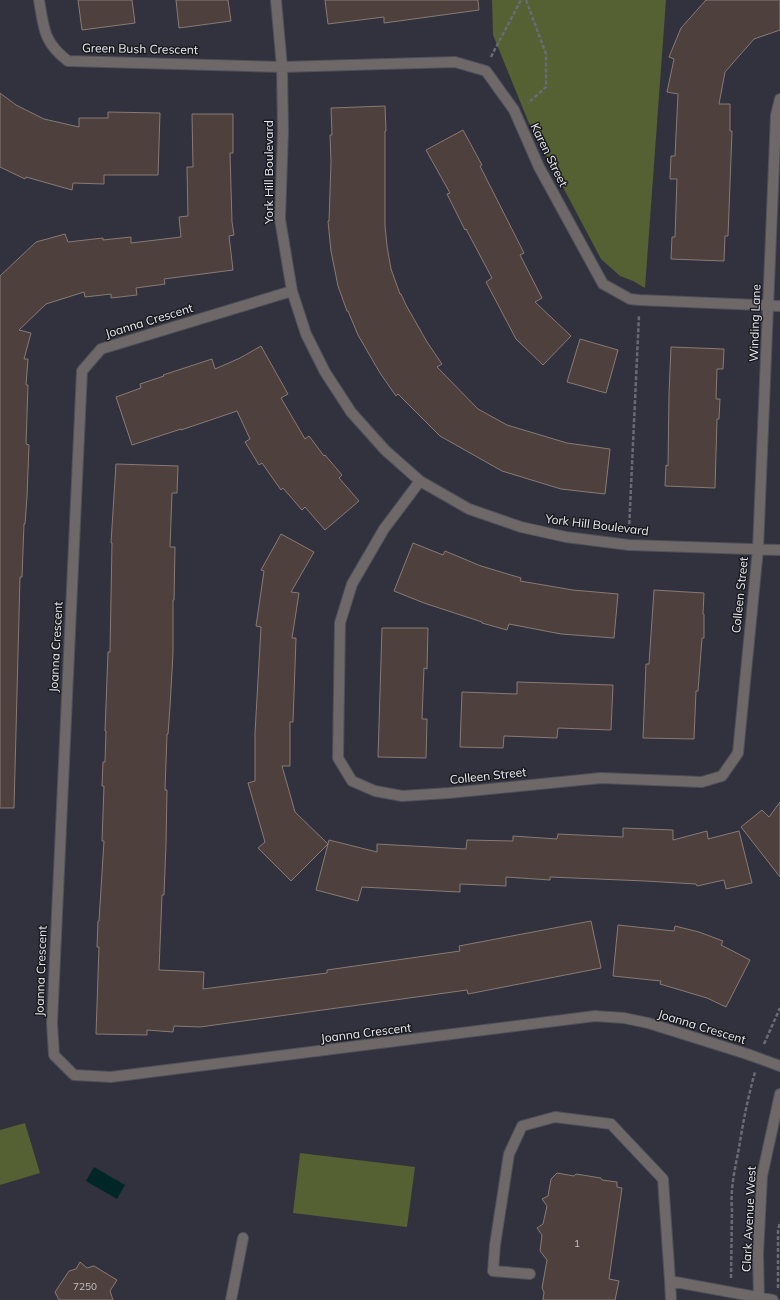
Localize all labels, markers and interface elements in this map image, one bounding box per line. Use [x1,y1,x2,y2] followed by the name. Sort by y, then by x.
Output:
[82,40,198,57] street label: Green Bush Crescent
[261,120,276,225] street label: York Hill Boulevard
[528,120,571,189] street label: Karen Street
[746,284,763,362] street label: Winding Lane
[103,300,195,341] street label: Joanna Crescent
[544,511,650,538] street label: York Hill Boulevard
[728,556,751,634] street label: Colleen Street
[46,601,65,693] street label: Joanna Crescent
[449,764,527,787] street label: Colleen Street
[31,925,50,1017] street label: Joanna Crescent
[656,1006,748,1047] street label: Joanna Crescent
[320,1020,412,1045] street label: Joanna Crescent
[738,1166,759,1272] street label: Clark Avenue West
[574,1237,580,1250] house number: 1
[73,1280,97,1293] house number: 7250

